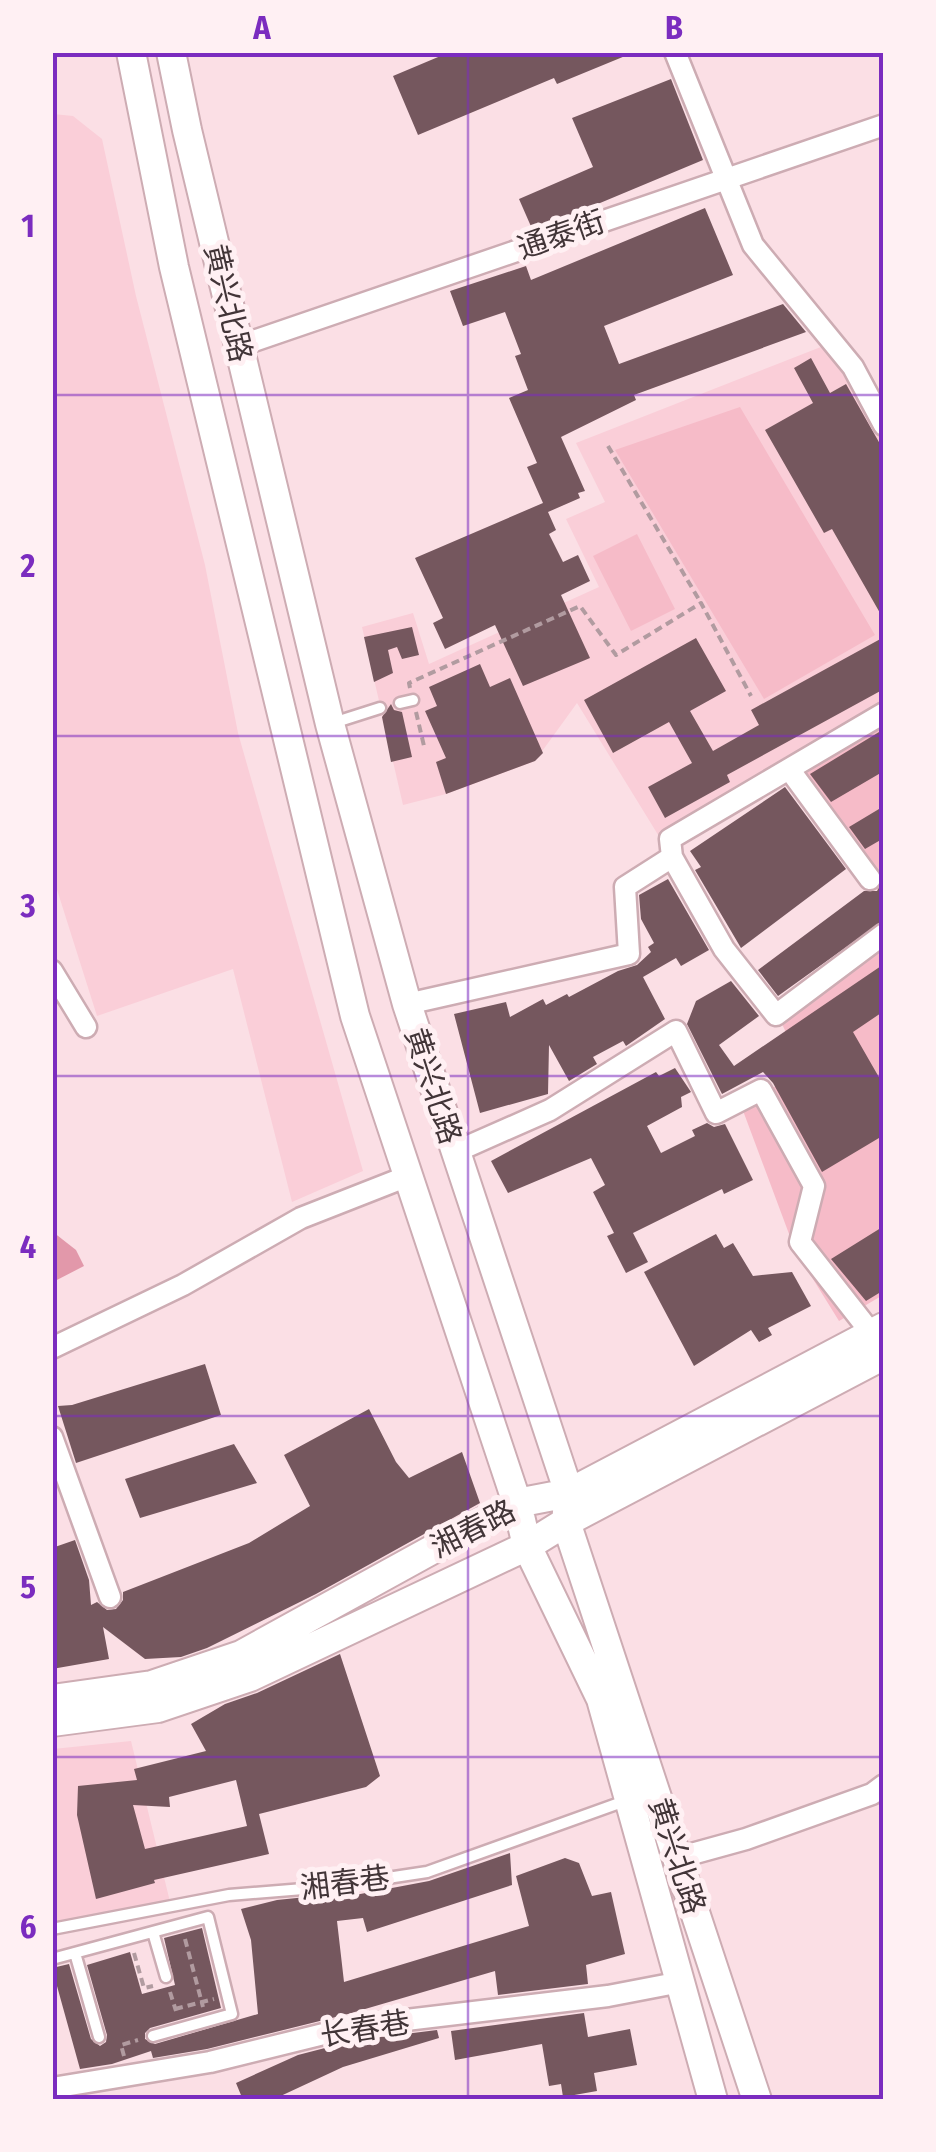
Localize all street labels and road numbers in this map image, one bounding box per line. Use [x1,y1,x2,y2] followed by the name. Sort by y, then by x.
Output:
[513,203,609,267] street label: 通泰街
[197,240,259,366] street label: 黄兴北路
[397,1023,469,1149] street label: 黄兴北路
[425,1493,521,1565] street label: 湘春路
[641,1793,713,1919] street label: 黄兴北路
[298,1860,392,1906] street label: 湘春巷
[318,2004,412,2054] street label: 长春巷

